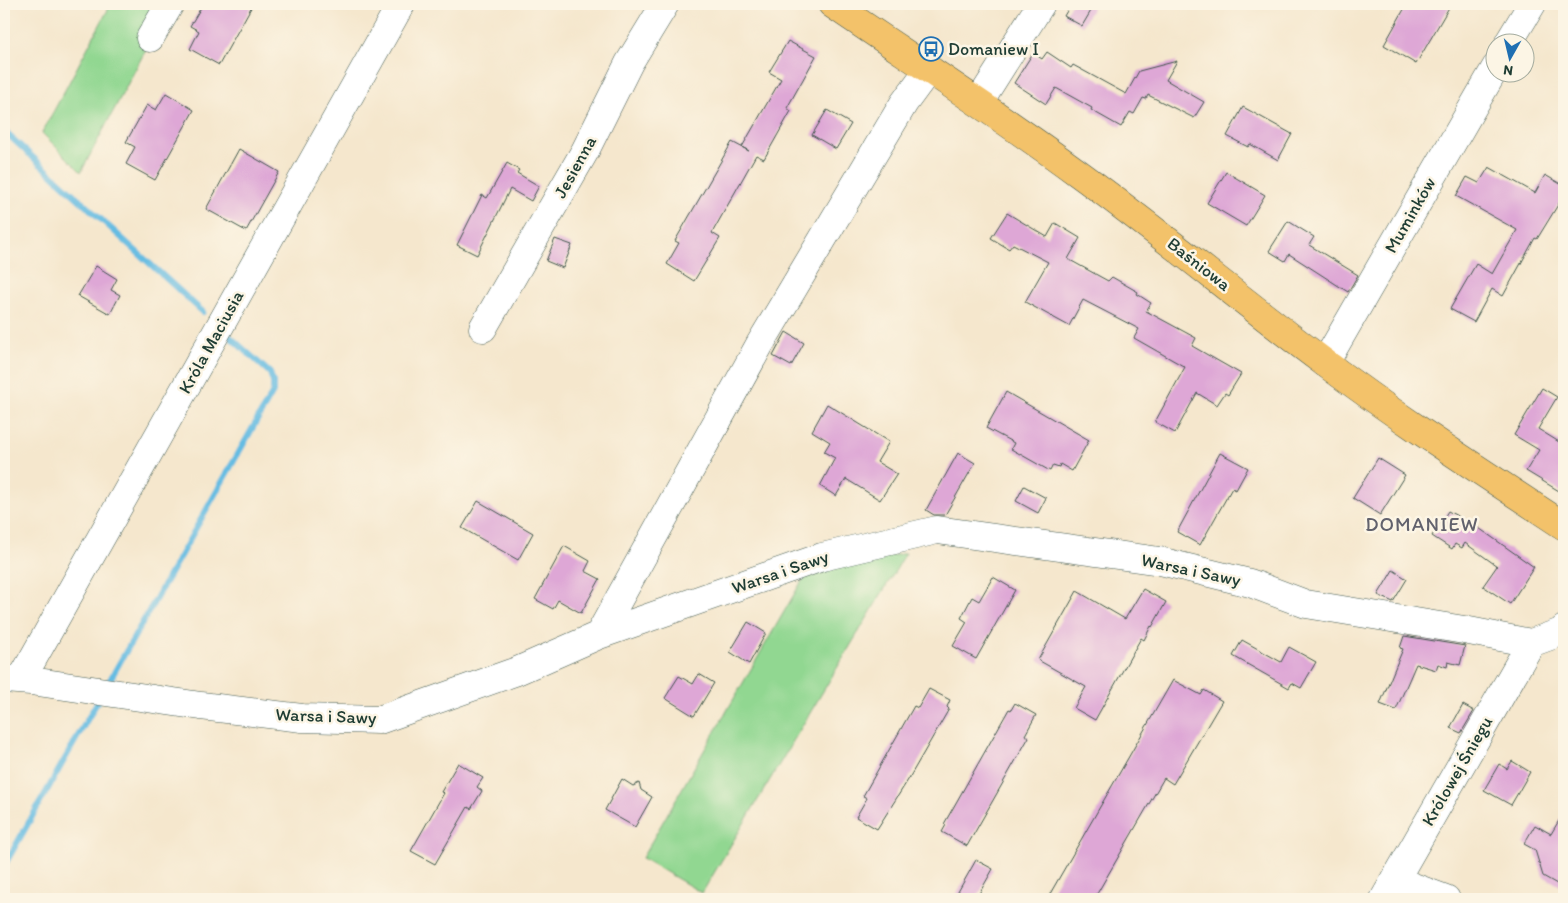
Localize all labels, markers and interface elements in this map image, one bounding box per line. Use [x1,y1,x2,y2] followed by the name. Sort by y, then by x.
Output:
[1486,32,1536,82] north arrow
[918,36,944,62] bus stop icon: Domaniew I
[948,38,1039,60] place label: Domaniew I
[1502,61,1514,79] text: N
[549,131,601,202] street label: Jesienna
[1379,173,1441,257] street label: Muminków
[1163,232,1236,296] street label: Baśniowa
[174,286,249,397] street label: Króla Maciusia
[1365,512,1479,536] district label: DOMANIEW
[729,545,832,599] street label: Warsa i Sawy
[1139,549,1243,591] street label: Warsa i Sawy
[275,703,377,729] street label: Warsa i Sawy
[1417,712,1497,830] street label: Królowej Śniegu

